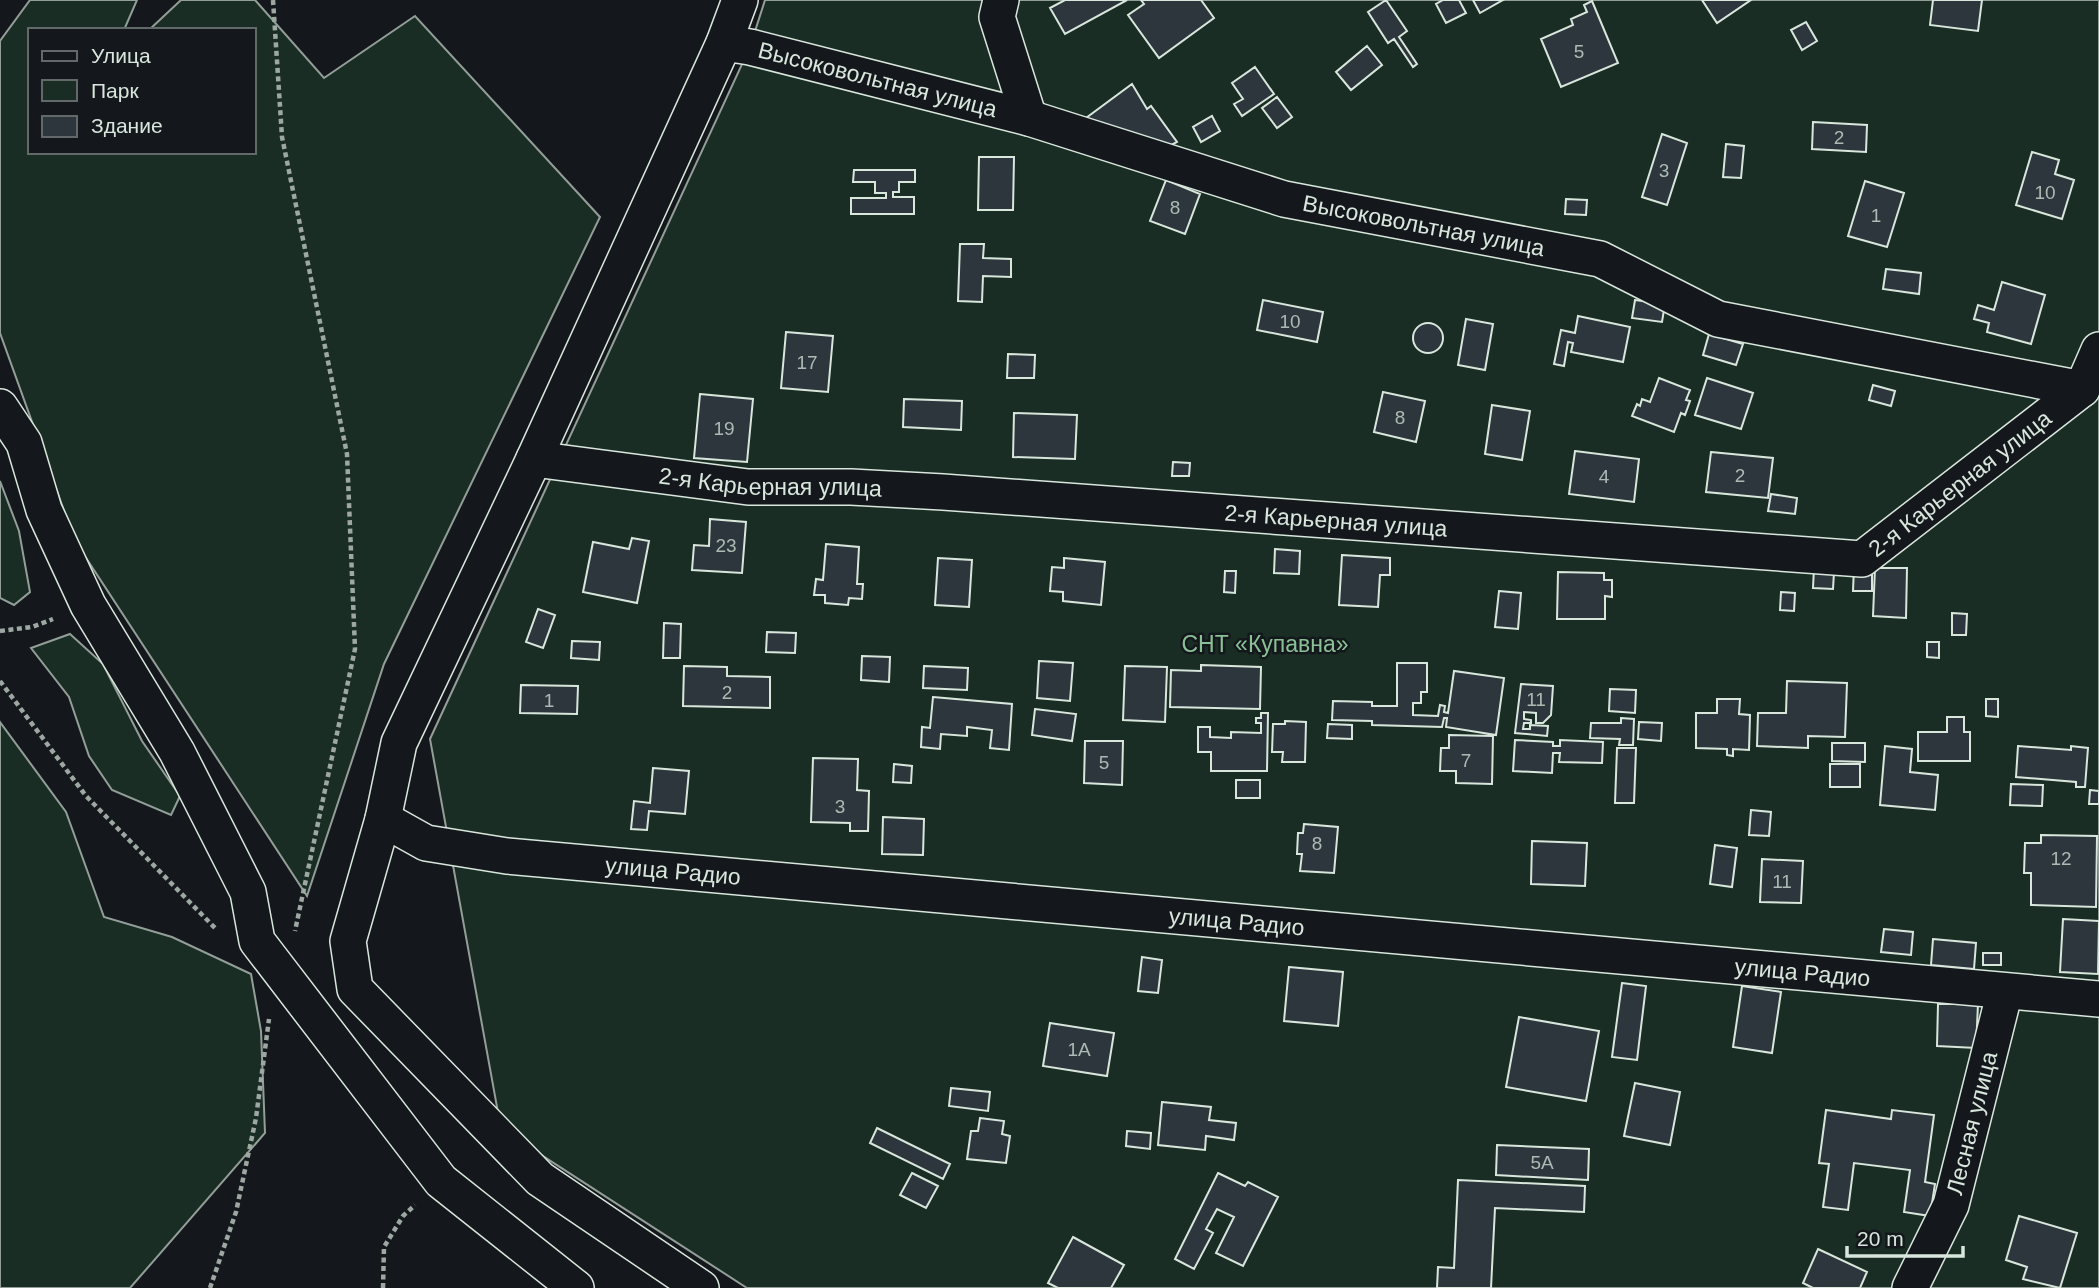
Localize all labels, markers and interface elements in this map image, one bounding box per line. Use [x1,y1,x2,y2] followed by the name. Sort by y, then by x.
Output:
[28,28,256,154] legend
[755,37,1000,122] street label: Высоковольтная улица
[1574,41,1584,62] house number: 5
[91,44,151,67] text: Улица
[91,79,139,102] text: Парк
[91,114,163,137] text: Здание
[1834,127,1844,148] house number: 2
[1659,160,1669,181] house number: 3
[2034,182,2056,203] house number: 10
[1301,190,1547,261] street label: Высоковольтная улица
[1170,197,1180,218] house number: 8
[1871,205,1881,226] house number: 1
[1279,311,1301,332] house number: 10
[796,352,818,373] house number: 17
[1863,405,2056,562] street label: 2-я Карьерная улица
[1395,407,1405,428] house number: 8
[713,418,735,439] house number: 19
[657,462,883,502] street label: 2-я Карьерная улица
[1735,465,1745,486] house number: 2
[1599,466,1610,487] house number: 4
[1224,500,1449,542] street label: 2-я Карьерная улица
[715,535,737,556] house number: 23
[1181,631,1349,657] park label: СНТ «Купавна»
[722,682,732,703] house number: 2
[1526,689,1546,710] house number: 11
[544,690,554,711] house number: 1
[1461,750,1471,771] house number: 7
[1099,752,1109,773] house number: 5
[835,796,845,817] house number: 3
[1312,833,1322,854] house number: 8
[2050,848,2072,869] house number: 12
[604,852,742,890] street label: улица Радио
[1772,871,1792,892] house number: 11
[1168,903,1306,941] street label: улица Радио
[1734,953,1871,991] street label: улица Радио
[1067,1039,1091,1060] house number: 1А
[1941,1048,2002,1198] street label: Лесная улица
[1530,1152,1554,1173] house number: 5А
[1847,1214,1962,1258] scale bar
[1857,1227,1904,1250] text: 20 m

